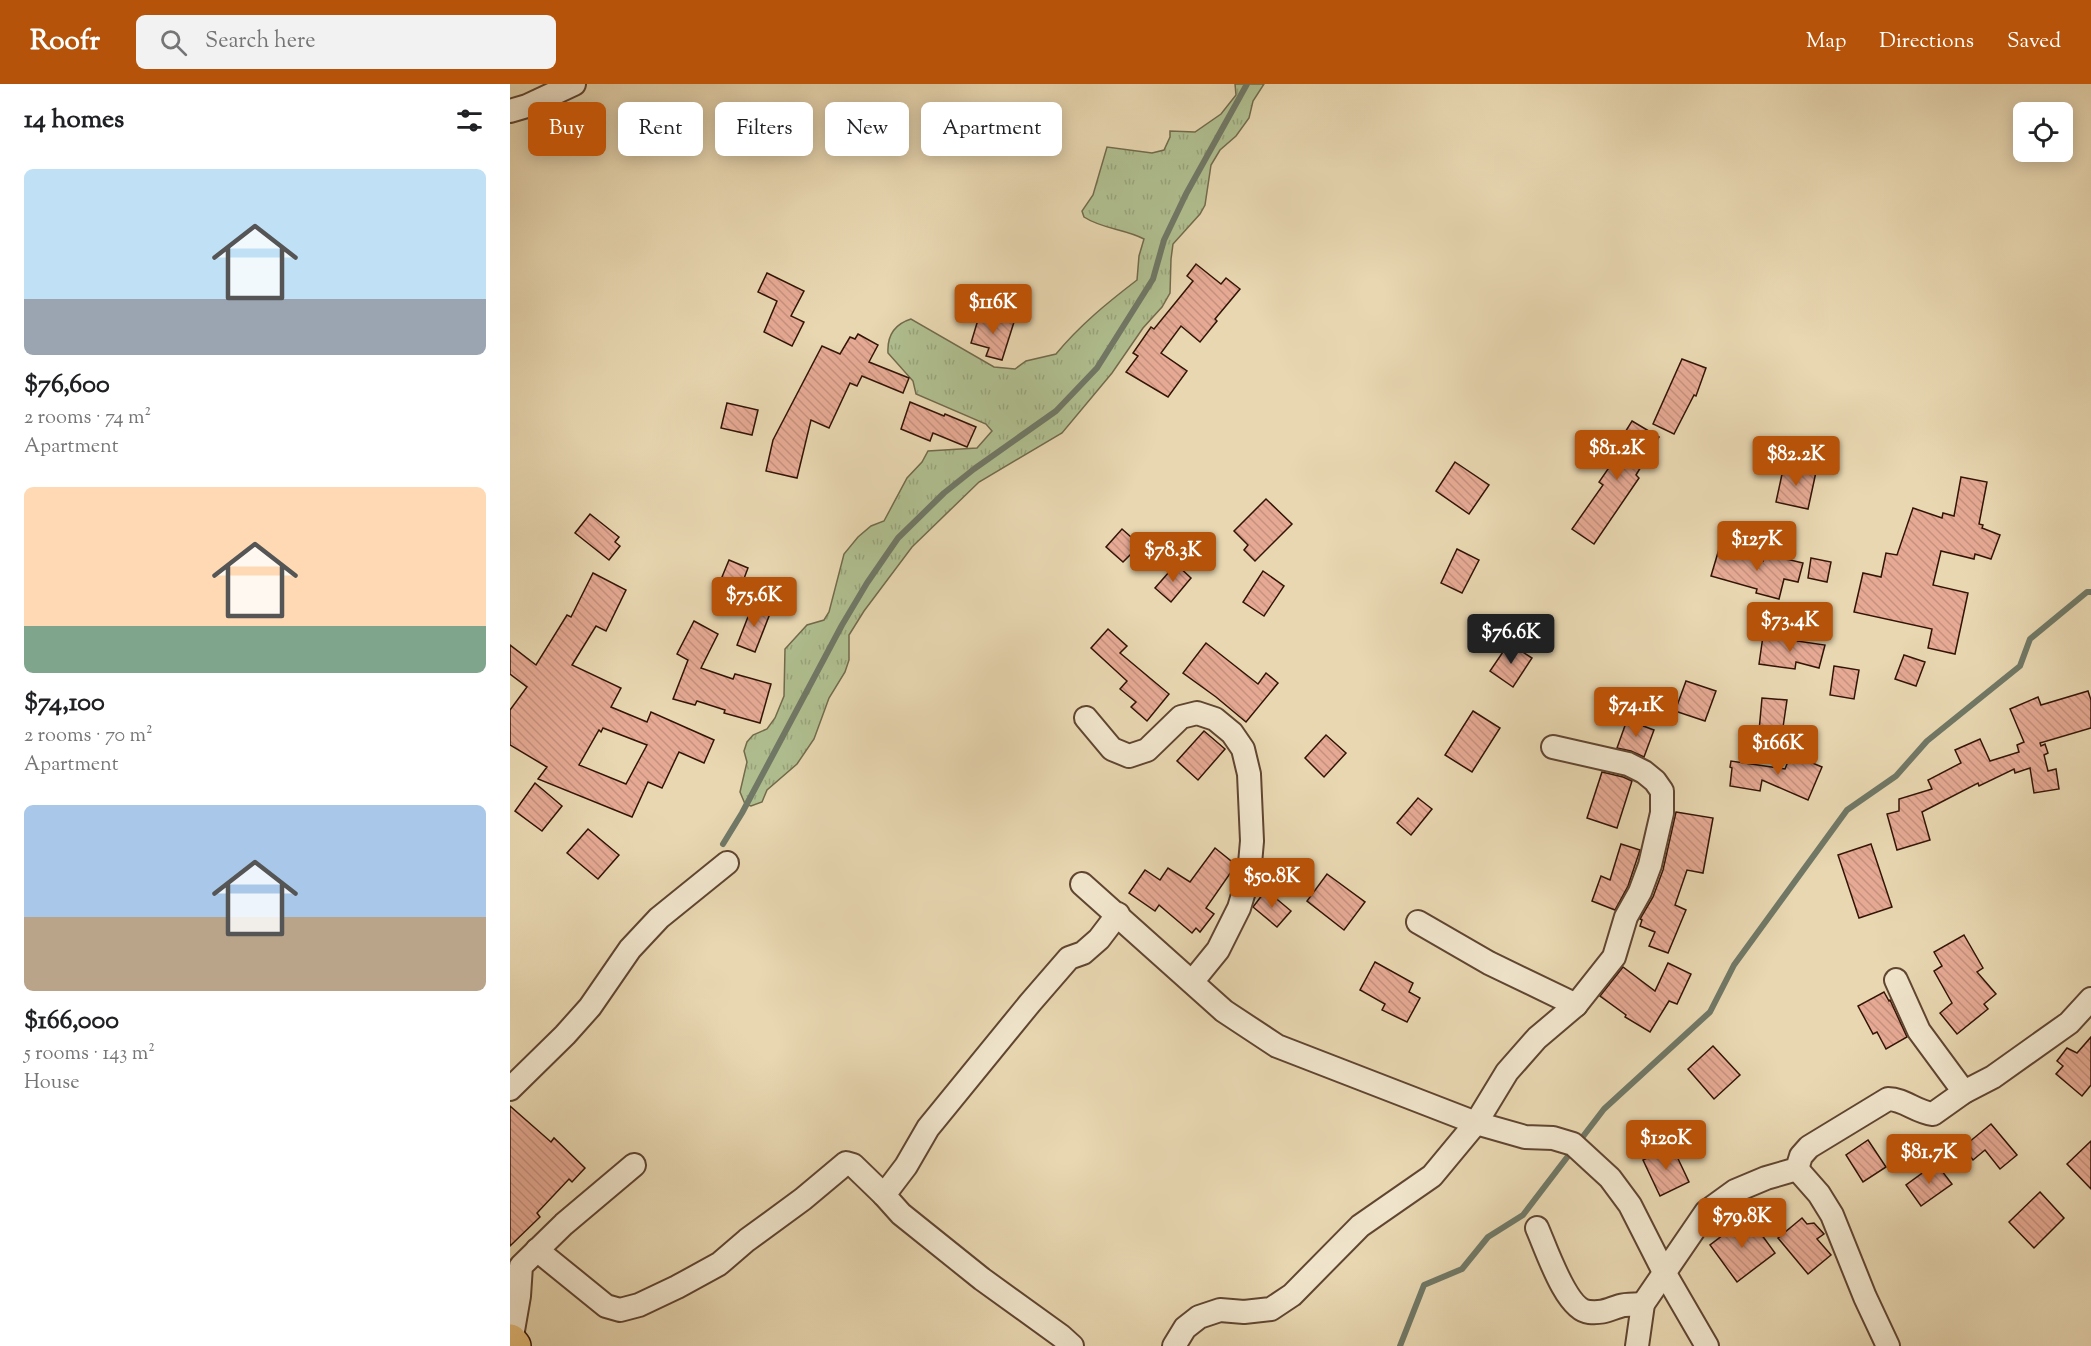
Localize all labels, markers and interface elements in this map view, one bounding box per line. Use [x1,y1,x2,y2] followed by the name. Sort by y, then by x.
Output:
[136,15,556,69] search box
[30,22,100,62] text: Roofr
[157,26,190,59] icon: search
[205,26,315,58] text: Search here
[1806,27,1846,57] text: Map
[1879,27,1974,57] text: Directions
[2007,27,2061,57] text: Saved
[24,102,124,139] text: 14 homes
[528,102,606,156] chip: Buy
[618,102,703,156] chip: Rent
[715,102,813,156] chip: Filters
[825,102,909,156] chip: New
[921,102,1062,156] chip: Apartment
[2013,102,2073,162] map controls
[2013,102,2073,162] button: locate
[453,104,486,137] icon: filters
[201,208,309,316] icon: home
[951,284,1035,335] pin: $116K
[969,289,1017,318] text: $116K
[24,367,110,404] text: $76,600
[24,404,151,433] text: 2 rooms · 74 m²
[1568,430,1666,481] pin: $81.2K
[24,433,119,462] text: Apartment
[1589,435,1645,464] text: $81.2K
[1747,436,1845,487] pin: $82.2K
[1767,441,1825,470] text: $82.2K
[1715,521,1799,572] pin: $127K
[201,526,309,634] icon: home
[1731,526,1783,555] text: $127K
[1124,532,1222,583] pin: $78.3K
[1144,537,1202,566] text: $78.3K
[705,577,803,628] pin: $75.6K
[726,582,782,611] text: $75.6K
[1741,602,1839,653] pin: $73.4K
[1761,607,1819,636] text: $73.4K
[1462,614,1560,665] pin: $76.6K
[1481,619,1541,648] text: $76.6K
[24,685,105,722] text: $74,100
[1587,687,1685,738] pin: $74.1K
[1608,692,1664,721] text: $74.1K
[24,722,153,751] text: 2 rooms · 70 m²
[1736,725,1820,776] pin: $166K
[1752,730,1804,759] text: $166K
[24,751,119,780] text: Apartment
[201,844,309,952] icon: home
[1223,858,1321,909] pin: $50.8K
[1243,863,1301,892] text: $50.8K
[24,1003,119,1040] text: $166,000
[24,1040,155,1069] text: 5 rooms · 143 m²
[24,1069,79,1098] text: House
[1624,1120,1708,1171] pin: $120K
[1640,1125,1692,1154] text: $120K
[1880,1134,1978,1185] pin: $81.7K
[1901,1139,1958,1168] text: $81.7K
[1693,1198,1791,1249] pin: $79.8K
[1712,1203,1772,1232] text: $79.8K

